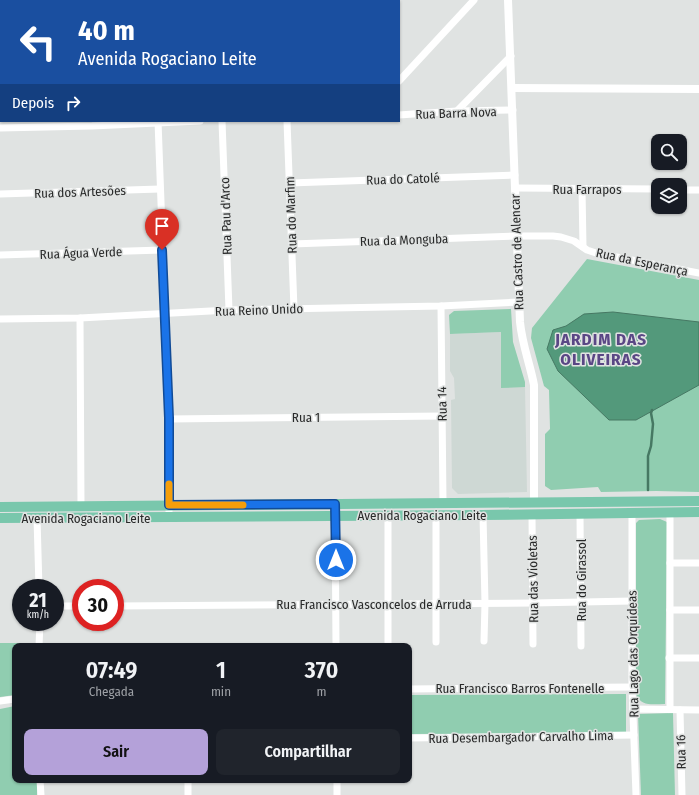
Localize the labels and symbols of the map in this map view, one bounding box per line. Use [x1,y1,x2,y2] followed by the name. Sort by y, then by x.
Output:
[415,104,497,122] street label: Rua Barra Nova
[366,170,440,188] street label: Rua do Catolé
[282,176,300,254] street label: Rua do Marfim
[217,177,235,255] street label: Rua Pau d'Arco
[553,182,622,197] street label: Rua Farrapos
[34,183,127,201] street label: Rua dos Artesões
[507,193,527,310] street label: Rua Castro de Alencar
[145,209,179,250] pin
[359,231,449,249] street label: Rua da Monguba
[39,244,123,262] street label: Rua Água Verde
[595,245,689,279] street label: Rua da Esperança
[215,301,304,319] street label: Rua Reino Unido
[554,329,647,370] district label: JARDIM DAS OLIVEIRAS
[434,387,450,421] street label: Rua 14
[292,410,320,425] street label: Rua 1
[357,508,487,523] street label: Avenida Rogaciano Leite
[21,511,151,526] street label: Avenida Rogaciano Leite
[525,535,541,623] street label: Rua das Violetas
[574,538,589,621] street label: Rua do Girassol
[315,539,357,581] position arrow
[72,579,124,631] speed limit sign: 30
[624,590,642,718] street label: Rua Lago das Orquídeas
[276,597,472,612] street label: Rua Francisco Vasconcelos de Arruda
[435,681,605,696] street label: Rua Francisco Barros Fontenelle
[428,728,614,746] street label: Rua Desembargador Carvalho Lima
[673,734,689,770] street label: Rua 16

